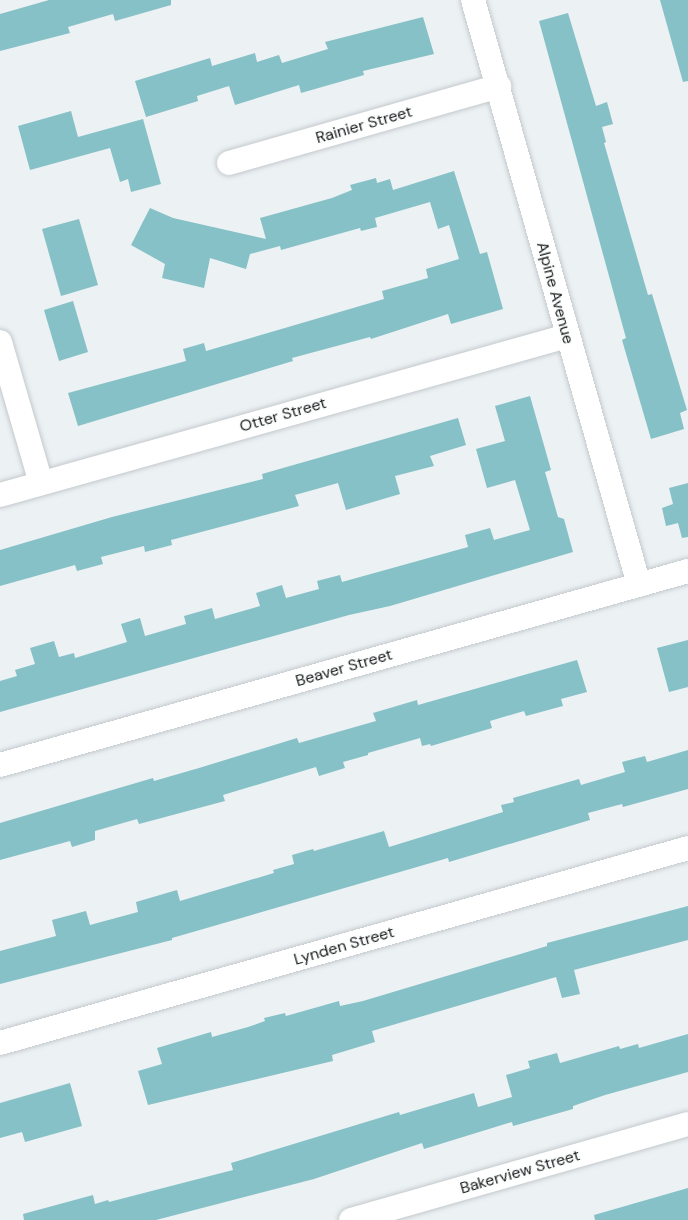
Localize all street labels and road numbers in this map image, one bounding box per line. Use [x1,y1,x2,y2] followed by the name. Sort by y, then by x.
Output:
[314,102,414,148] street label: Rainier Street
[532,240,578,346] street label: Alpine Avenue
[237,393,329,437] street label: Otter Street
[293,645,395,691] street label: Beaver Street
[292,923,396,969] street label: Lynden Street
[458,1146,582,1198] street label: Bakerview Street

